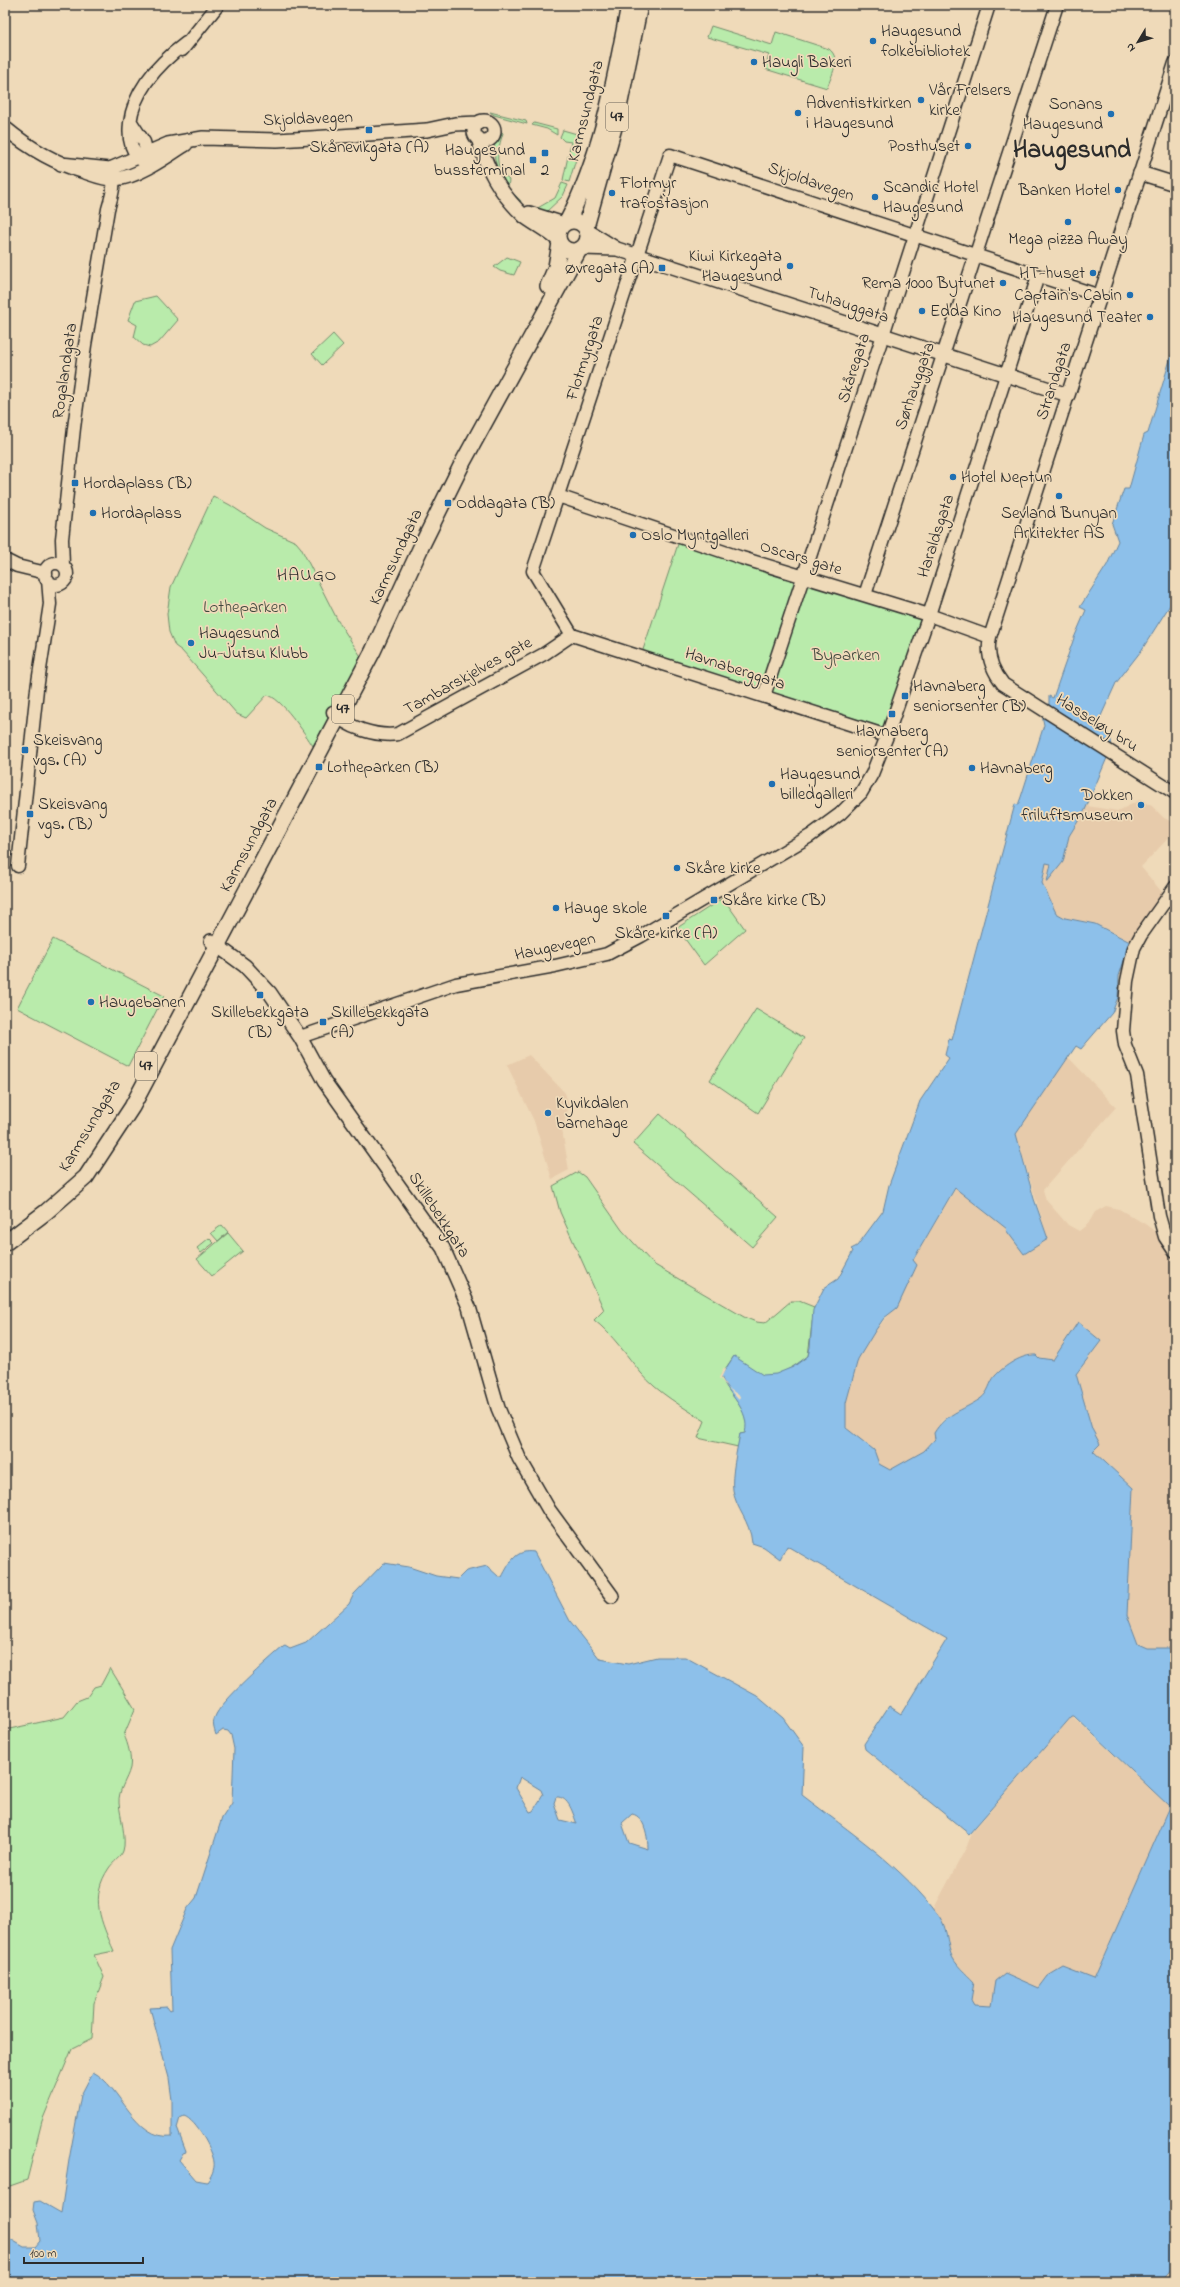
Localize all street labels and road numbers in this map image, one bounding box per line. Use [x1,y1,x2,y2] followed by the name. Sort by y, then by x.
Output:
[561,58,613,165] street label: Karmsundgata
[606,103,628,131] road number: 47
[263,105,353,135] street label: Skjoldavegen
[764,156,858,210] street label: Skjoldavegen
[803,280,892,332] street label: Tuhauggata
[559,312,612,405] street label: Flotmyrgata
[46,321,86,421] street label: Rogalandgata
[831,330,879,407] street label: Skåregata
[888,339,944,434] street label: Sørhauggata
[1030,339,1080,424] street label: Strandgata
[911,491,963,582] street label: Haraldsgata
[363,505,431,610] street label: Karmsundgata
[756,534,846,584] street label: Oscars gate
[399,630,538,723] street label: Tambarskjelves gate
[681,641,789,699] street label: Havnaberggata
[1050,688,1143,759] street label: Hasseløy bru
[332,695,354,723] road number: 47
[214,793,286,898] street label: Karmsundgata
[512,926,598,970] street label: Haugevegen
[135,1052,157,1080] road number: 47
[53,1075,129,1178] street label: Karmsundgata
[400,1167,476,1264] street label: Skillebekkgata

